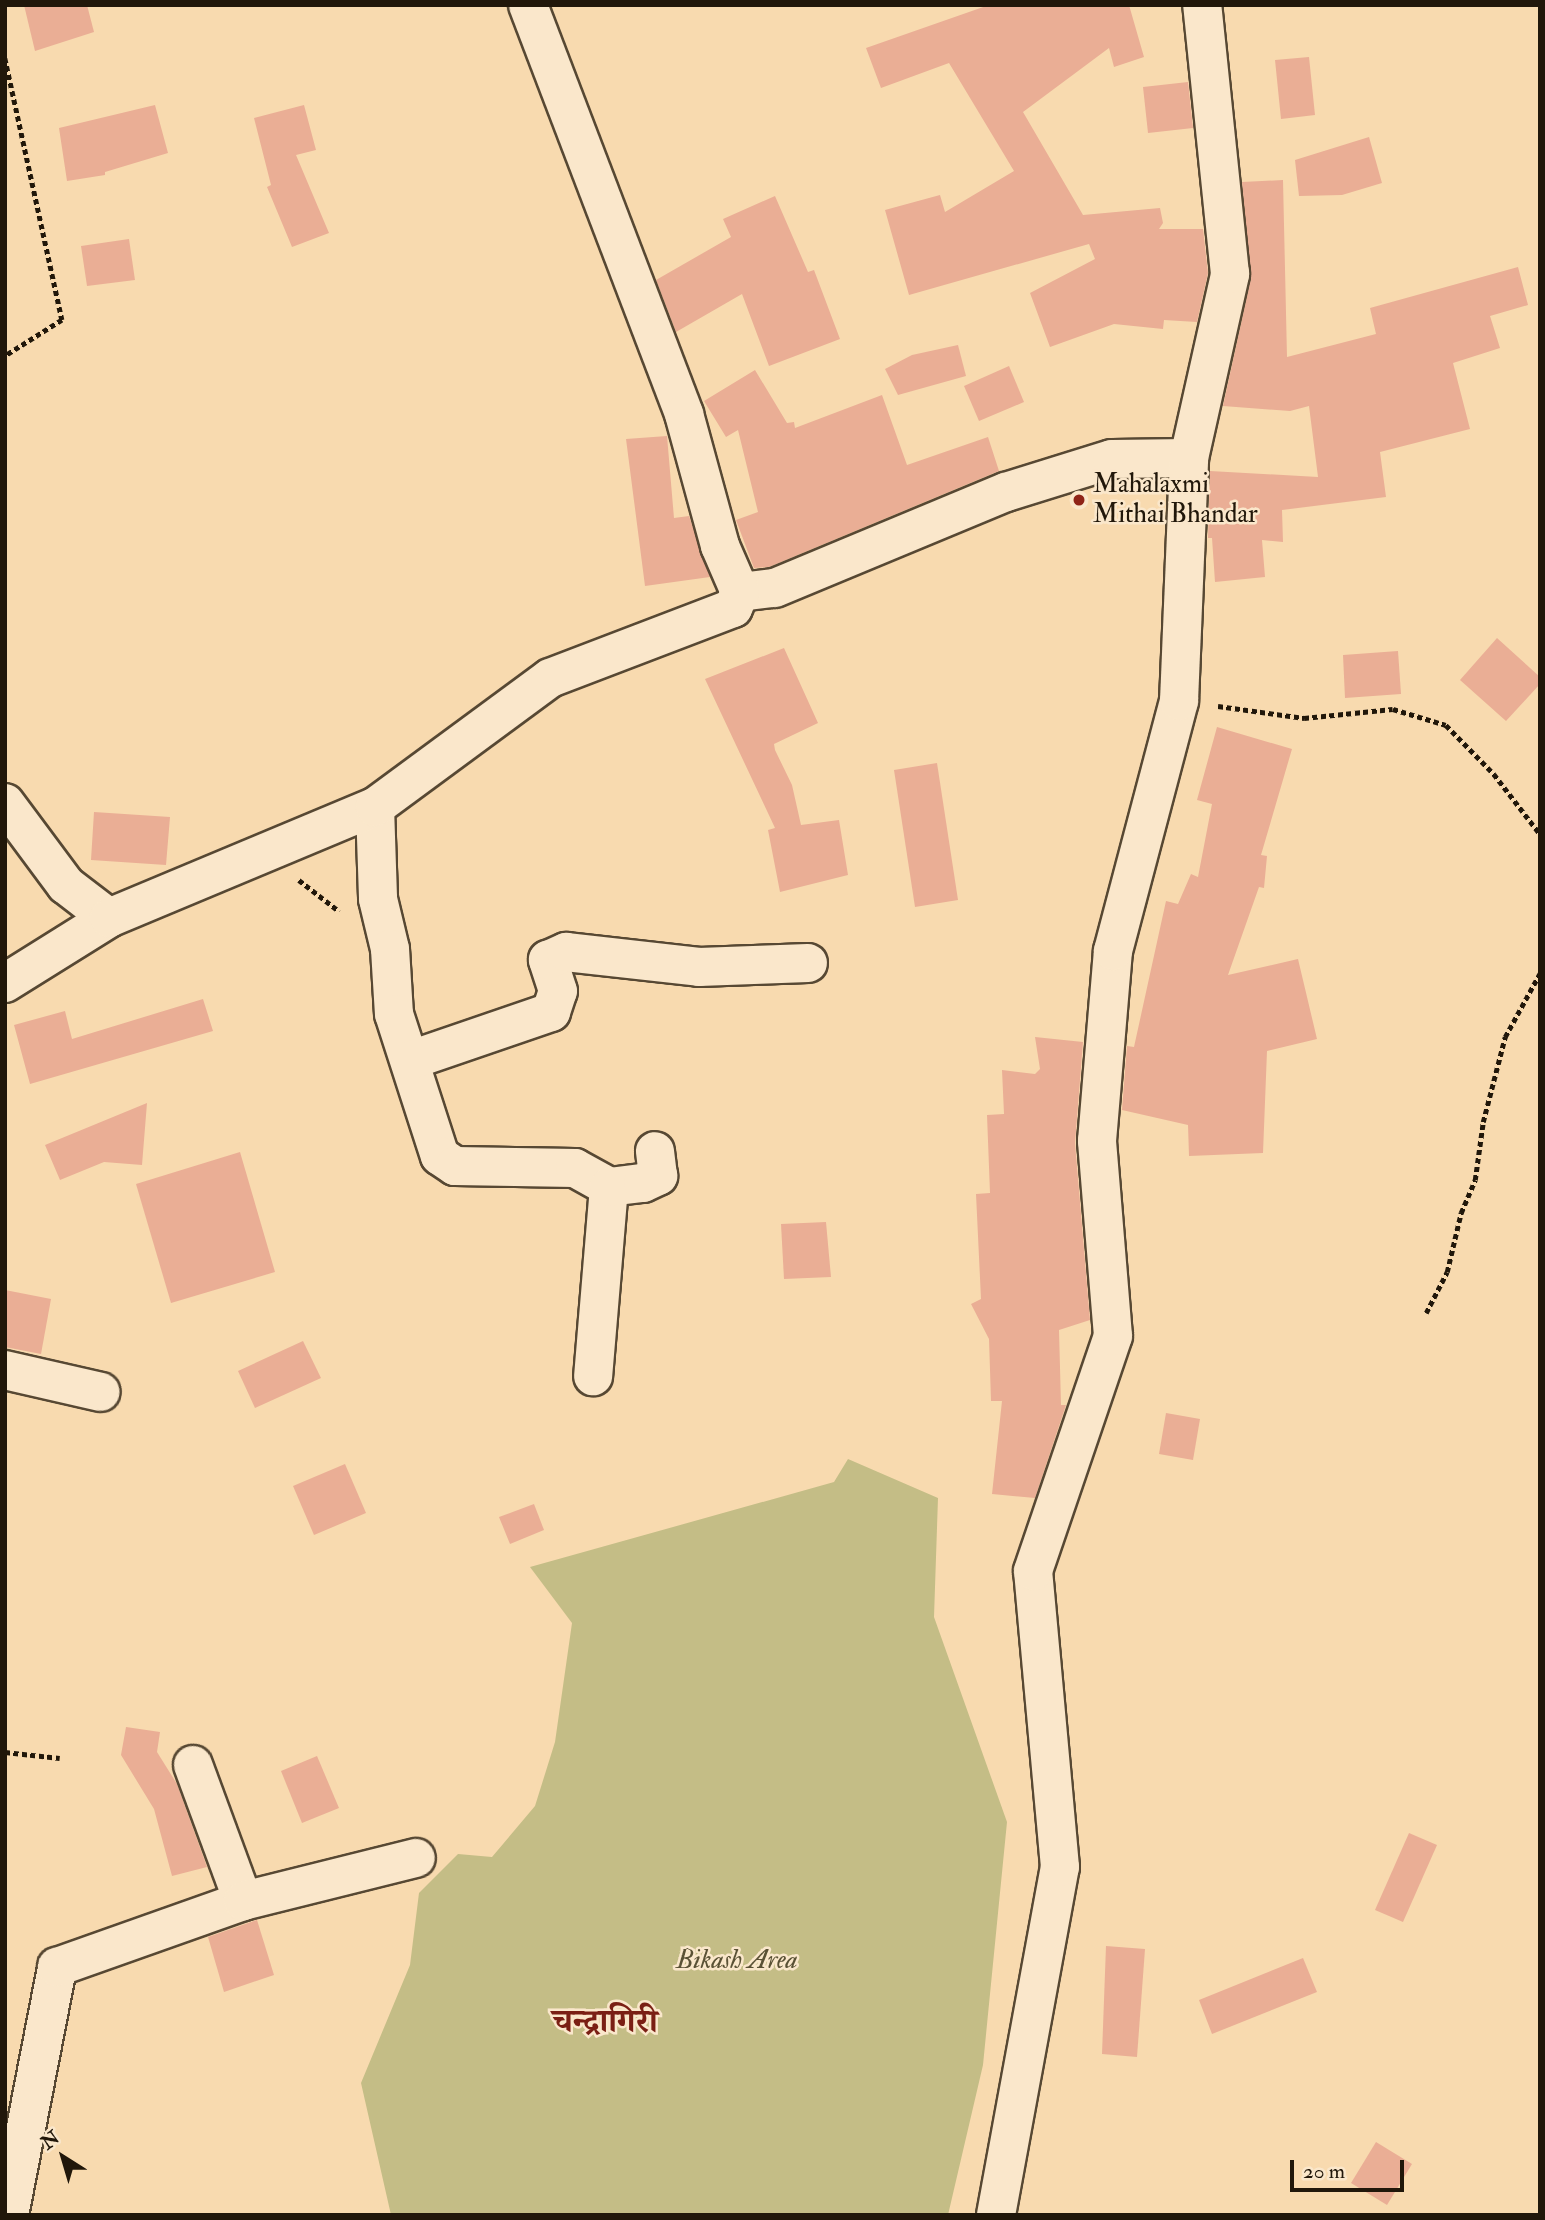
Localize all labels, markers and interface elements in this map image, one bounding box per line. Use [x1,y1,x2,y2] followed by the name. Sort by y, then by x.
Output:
[1093,469,1258,530] place label: Mahalaxmi Mithai Bhandar
[1071,492,1087,508] marker: Mahalaxmi Mithai Bhandar
[676,1945,798,1977] park label: Bikash Area
[552,2002,658,2042] district label: चन्द्रागिरी
[28,2122,98,2192] north arrow
[36,2126,64,2155] text: N
[1293,2146,1407,2190] scale bar
[1303,2158,1345,2185] text: 20 m

